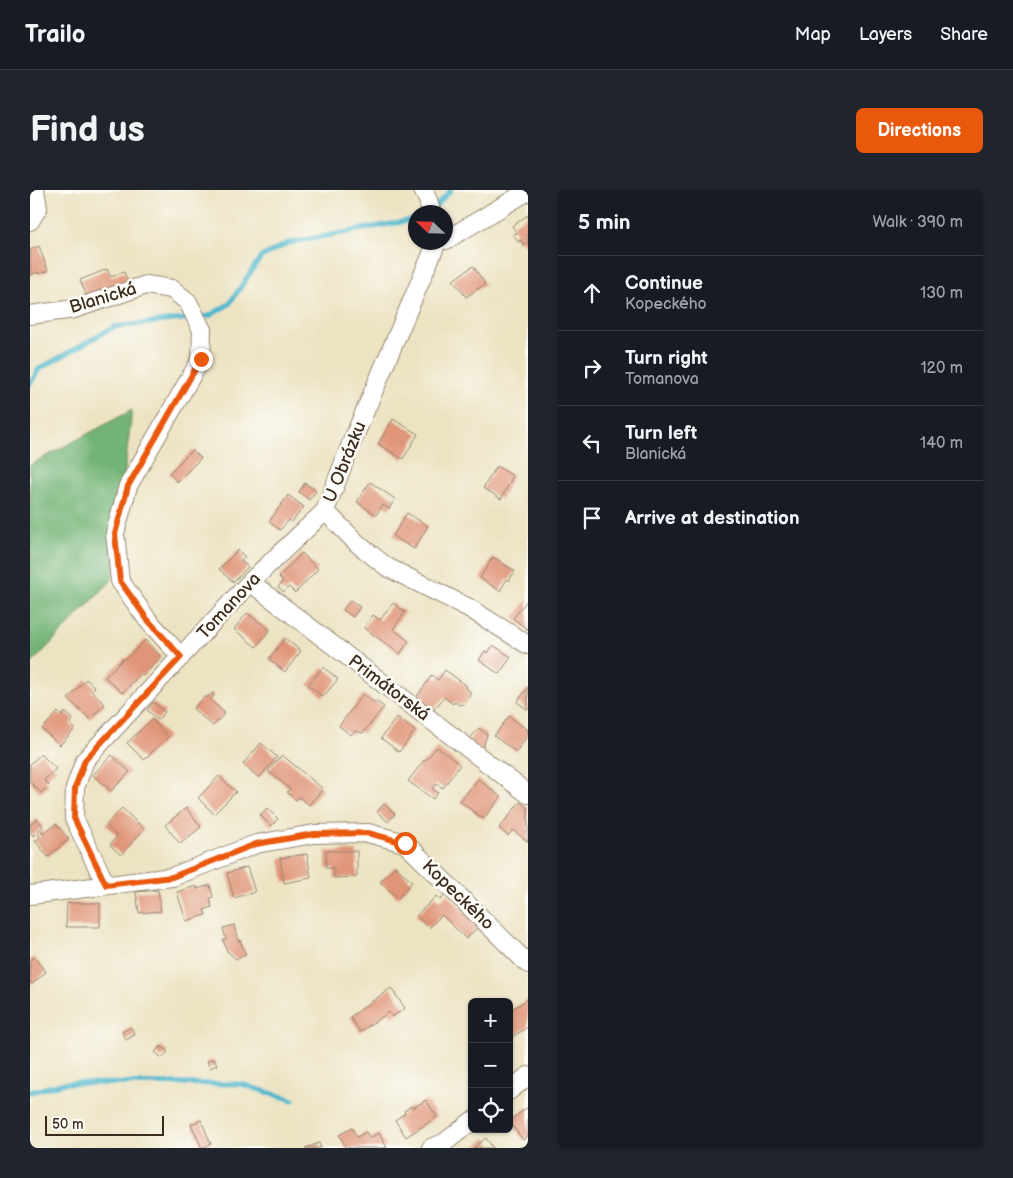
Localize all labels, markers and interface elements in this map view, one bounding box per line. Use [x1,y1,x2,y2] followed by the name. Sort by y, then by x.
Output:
[25,20,85,49] text: Trailo
[795,24,831,45] text: Map
[859,24,912,45] text: Layers
[940,24,988,45] text: Share
[856,108,983,153] button: Directions
[30,109,145,152] text: Find us
[408,205,453,250] north arrow
[578,210,631,235] text: 5 min
[872,213,963,232] text: Walk · 390 m
[625,272,703,295] text: Continue
[67,278,139,318] street label: Blanická
[578,279,606,307] icon: ahead
[920,284,963,303] text: 130 m
[625,295,707,314] text: Kopeckého
[625,347,708,370] text: Turn right
[190,348,213,371] route end
[578,354,606,382] icon: right
[920,359,963,378] text: 120 m
[625,370,699,389] text: Tomanova
[319,418,371,506] street label: U Obrázku
[625,422,697,445] text: Turn left
[578,429,606,457] icon: left
[920,434,963,453] text: 140 m
[625,445,686,464] text: Blanická
[578,504,606,532] icon: arrive
[625,507,800,530] text: Arrive at destination
[193,568,265,644] street label: Tomanova
[344,651,434,725] street label: Primátorská
[394,832,417,855] route start
[418,856,498,934] street label: Kopeckého
[468,998,513,1133] map controls
[468,998,513,1043] button: +
[468,1043,513,1088] button: −
[468,1088,513,1133] button: locate
[45,1113,164,1136] scale bar
[52,1116,84,1133] text: 50 m

